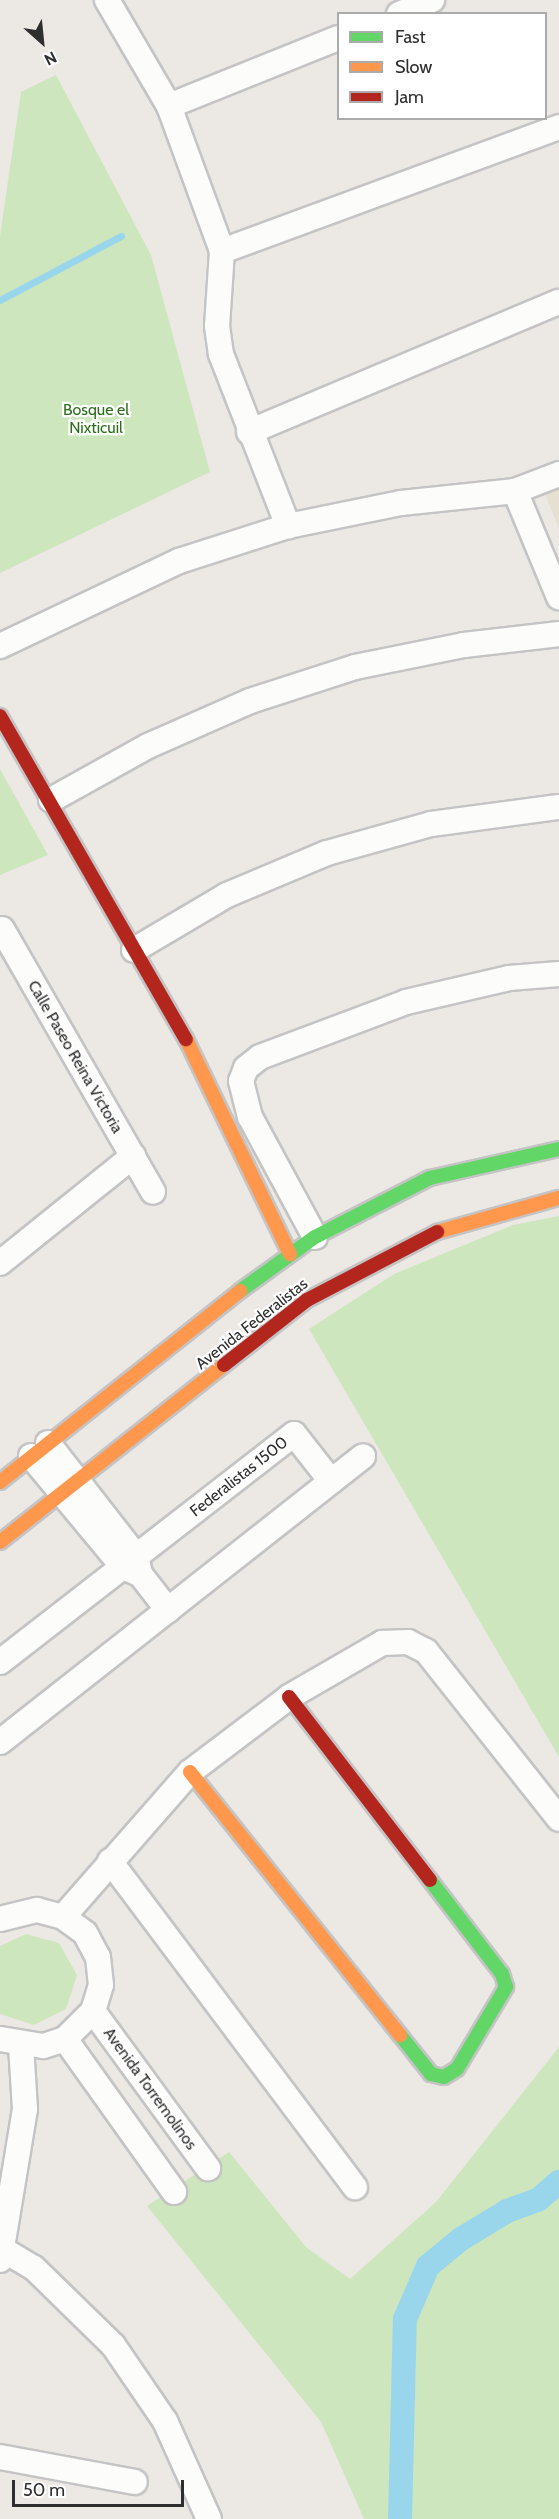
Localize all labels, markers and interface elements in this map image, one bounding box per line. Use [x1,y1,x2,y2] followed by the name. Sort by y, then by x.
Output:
[12,12,72,72] north arrow
[337,12,547,120] legend
[395,26,426,48] text: Fast
[41,47,60,70] text: N
[395,56,432,78] text: Slow
[395,86,424,108] text: Jam
[63,400,129,438] park label: Bosque el Nixticuil
[23,977,127,1137] street label: Calle Paseo Reina Victoria
[192,1274,312,1374] street label: Avenida Federalistas
[186,1433,292,1521] street label: Federalistas 1500
[99,2024,201,2154] street label: Avenida Torremolinos
[15,2468,188,2506] scale bar
[23,2479,65,2501] text: 50 m

